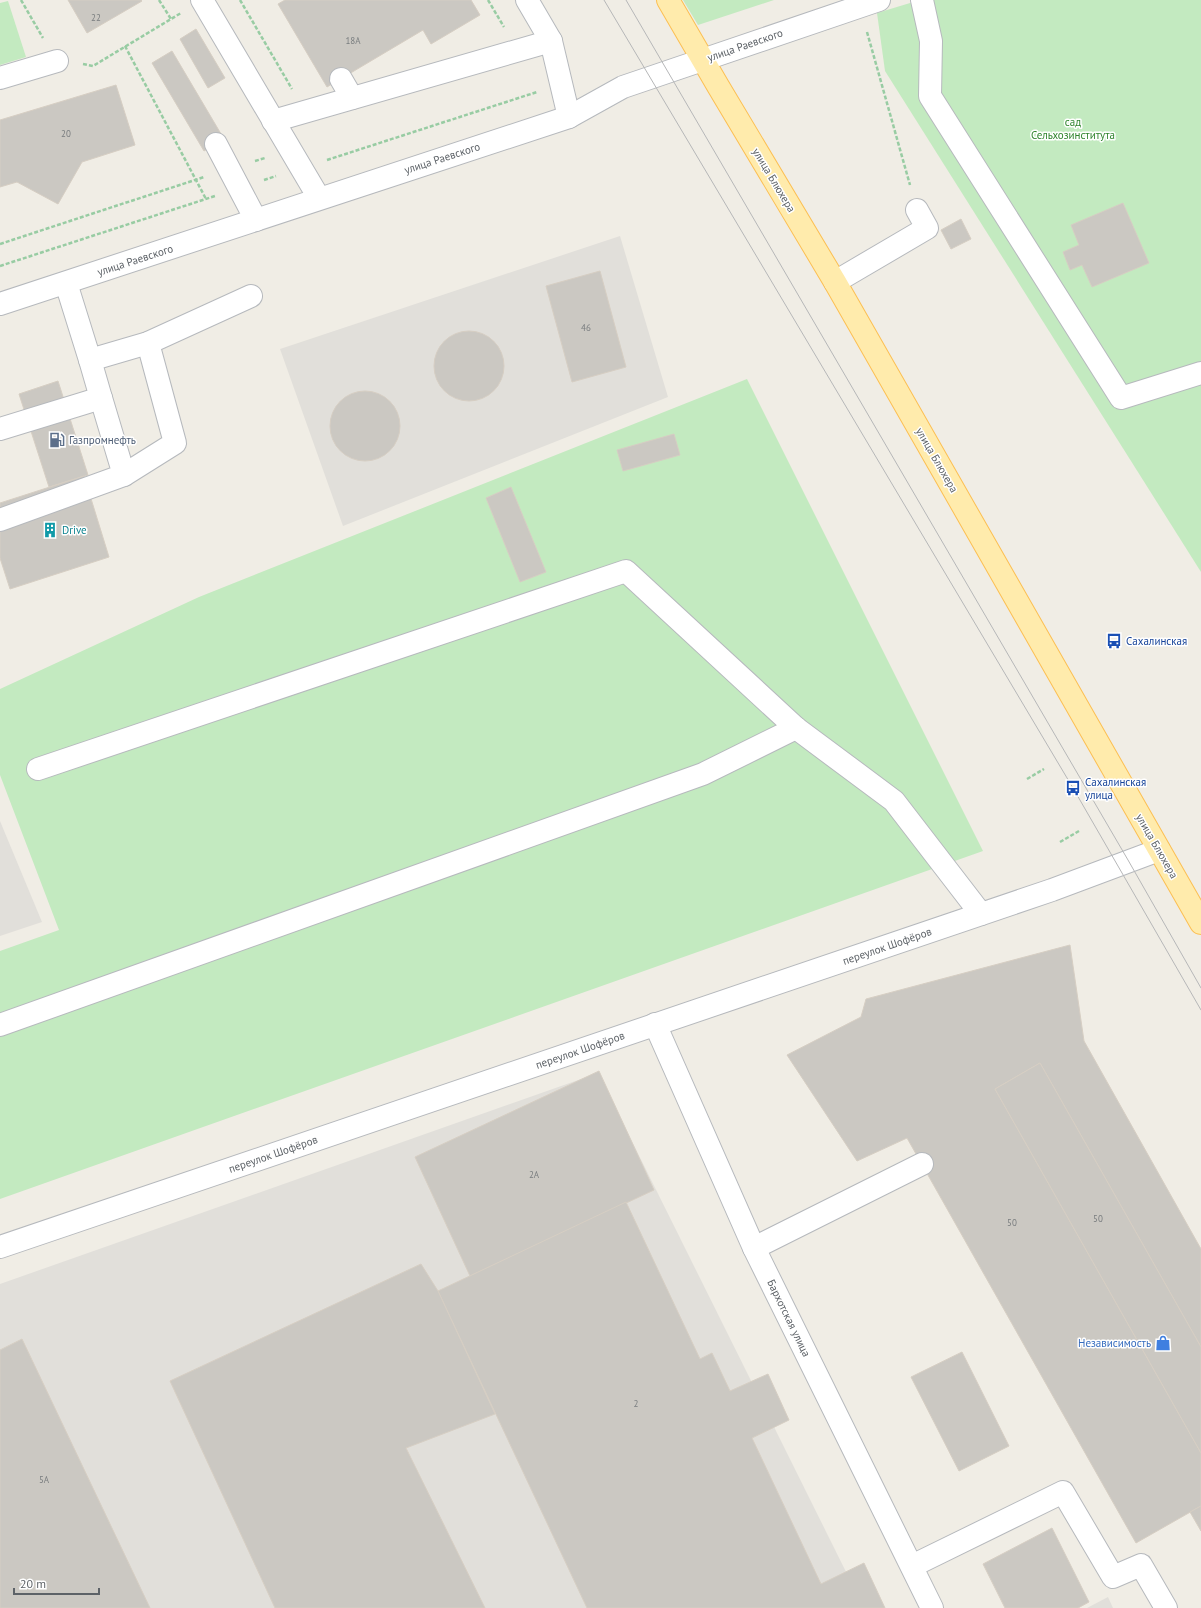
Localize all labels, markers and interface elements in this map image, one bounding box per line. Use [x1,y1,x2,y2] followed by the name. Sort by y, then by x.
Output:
[91,12,101,23] house number: 22
[705,25,785,64] street label: улица Раевского
[345,35,361,46] house number: 18А
[1031,115,1115,142] park label: сад Сельхозинститута
[61,128,71,139] house number: 20
[402,139,482,177] street label: улица Раевского
[749,145,799,215] street label: улица Блюхера
[95,241,175,279] street label: улица Раевского
[581,322,591,333] house number: 46
[913,425,961,495] street label: улица Блюхера
[48,431,66,449] fuel station icon: Газпромнефть
[69,433,136,447] place label: Газпромнефть
[41,521,59,539] building icon: Drive
[62,523,87,537] place label: Drive
[1105,632,1123,650] bus stop icon: Сахалинская
[1126,634,1187,648] place label: Сахалинская
[1085,775,1146,802] place label: Сахалинская улица
[1064,779,1082,797] bus stop icon: Сахалинская улица
[1133,811,1181,881] street label: улица Блюхера
[841,924,933,968] street label: переулок Шофёров
[534,1028,626,1072] street label: переулок Шофёров
[227,1132,319,1176] street label: переулок Шофёров
[529,1169,540,1180] house number: 2А
[1093,1213,1103,1224] house number: 50
[1007,1217,1017,1228] house number: 50
[764,1277,814,1359] street label: Бархотская улица
[1154,1334,1172,1352] shop icon: Независимость
[1078,1336,1151,1350] place label: Независимость
[634,1398,639,1409] house number: 2
[39,1474,50,1485] house number: 5А
[14,1570,99,1596] scale bar
[20,1576,46,1591] text: 20 m

